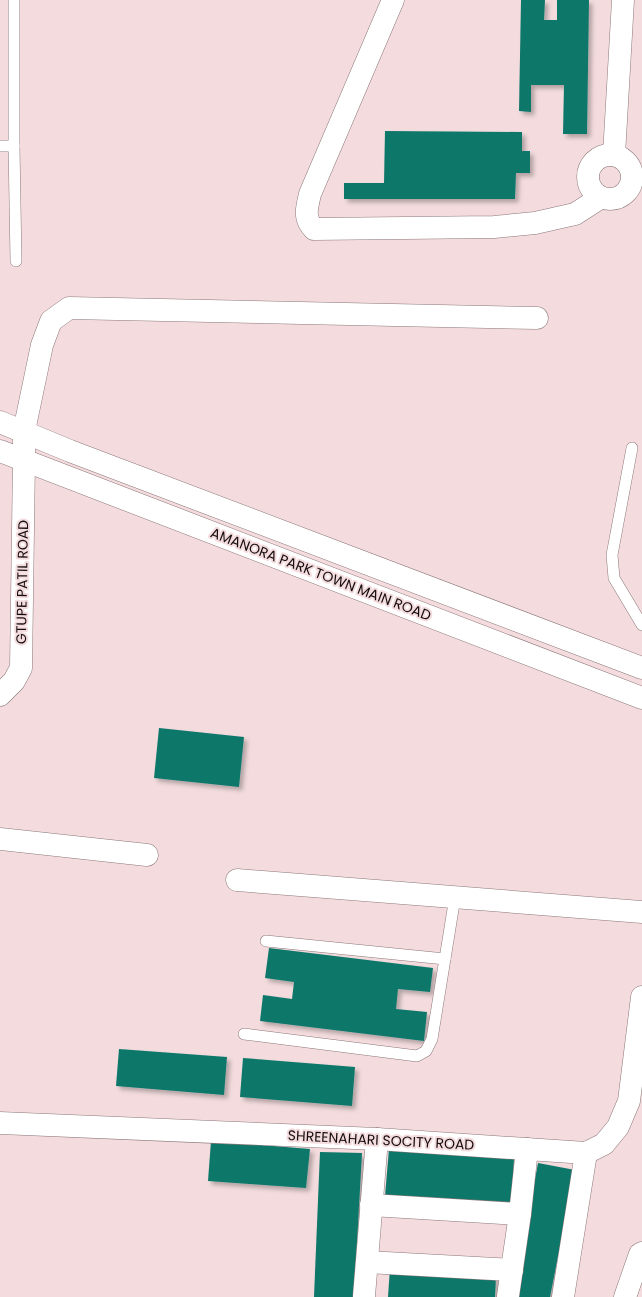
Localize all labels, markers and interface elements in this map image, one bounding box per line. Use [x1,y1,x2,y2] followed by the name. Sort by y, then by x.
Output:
[11,520,33,644] street label: GTUPE PATIL ROAD
[208,523,434,625] street label: AMANORA PARK TOWN MAIN ROAD
[287,1125,475,1155] street label: SHREENAHARI SOCITY ROAD

